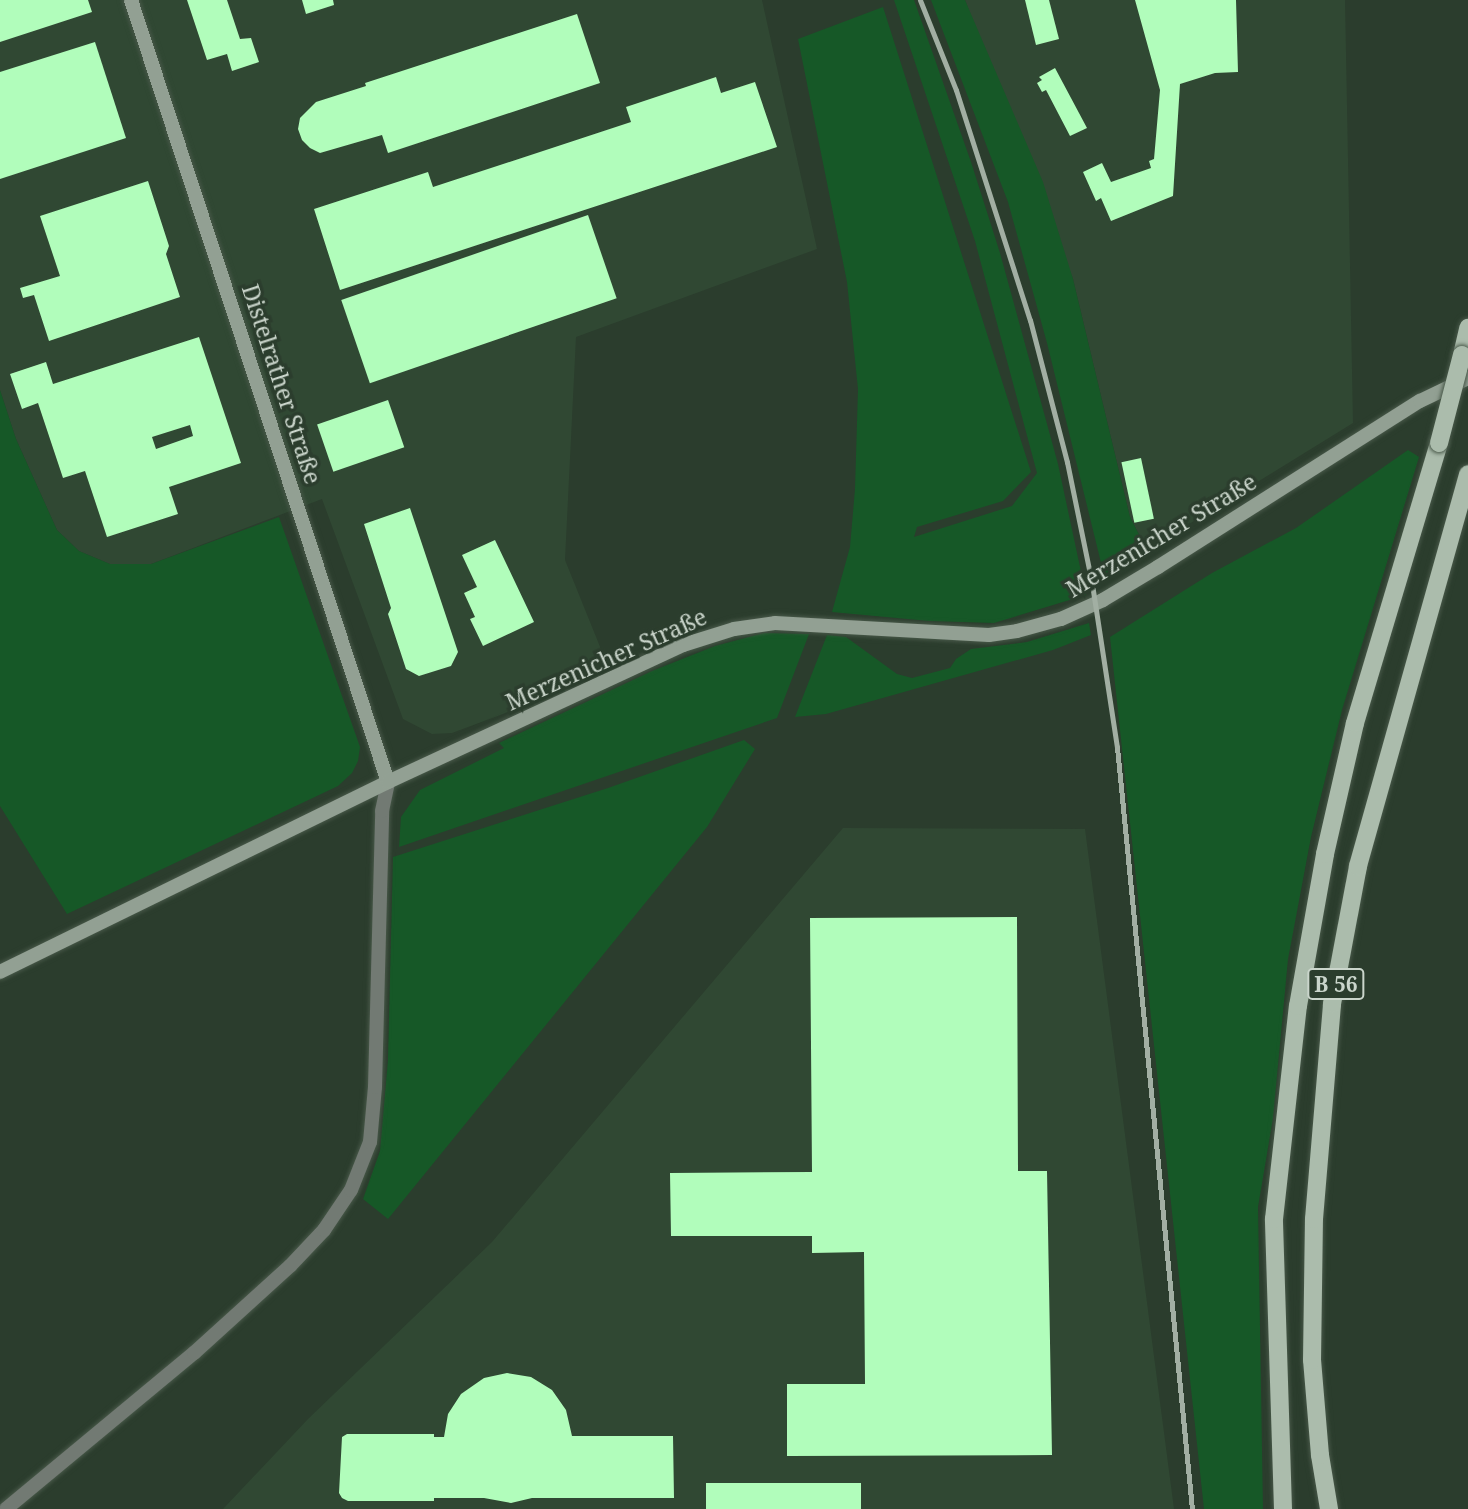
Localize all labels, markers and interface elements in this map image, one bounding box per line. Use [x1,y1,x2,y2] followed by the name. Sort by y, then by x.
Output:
[237,281,327,487] street label: Distelrather Straße
[1061,467,1261,603] street label: Merzenicher Straße
[501,602,711,716] street label: Merzenicher Straße
[1306,967,1366,1002] road number: B 56

